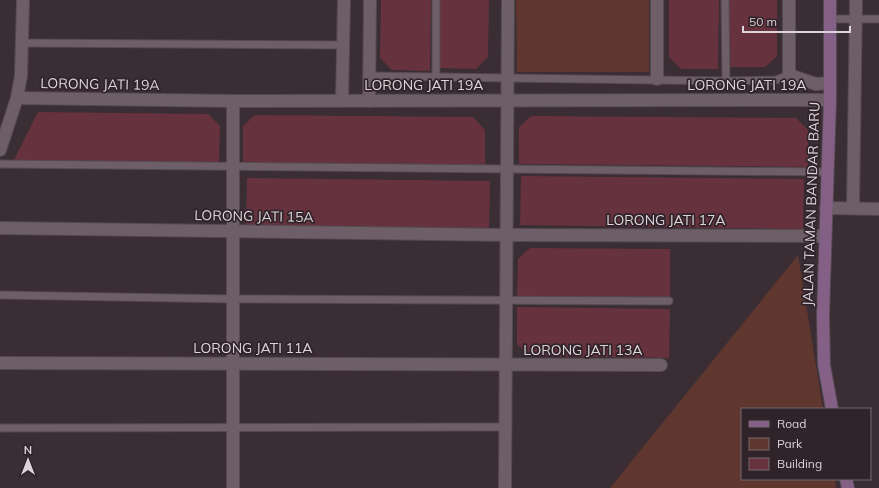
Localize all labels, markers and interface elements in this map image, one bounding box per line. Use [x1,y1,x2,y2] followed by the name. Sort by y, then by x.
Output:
[743,8,850,34] scale bar
[749,14,777,29] text: 50 m
[40,74,161,94] street label: LORONG JATI 19A
[364,76,484,94] street label: LORONG JATI 19A
[687,76,807,94] street label: LORONG JATI 19A
[798,102,824,306] street label: JALAN TAMAN BANDAR BARU
[194,206,315,226] street label: LORONG JATI 15A
[606,211,726,229] street label: LORONG JATI 17A
[193,339,313,357] street label: LORONG JATI 11A
[523,341,643,359] street label: LORONG JATI 13A
[741,408,871,480] legend
[777,416,806,431] text: Road
[777,436,803,451] text: Park
[8,440,48,480] north arrow
[24,443,32,457] text: N
[777,456,822,471] text: Building

